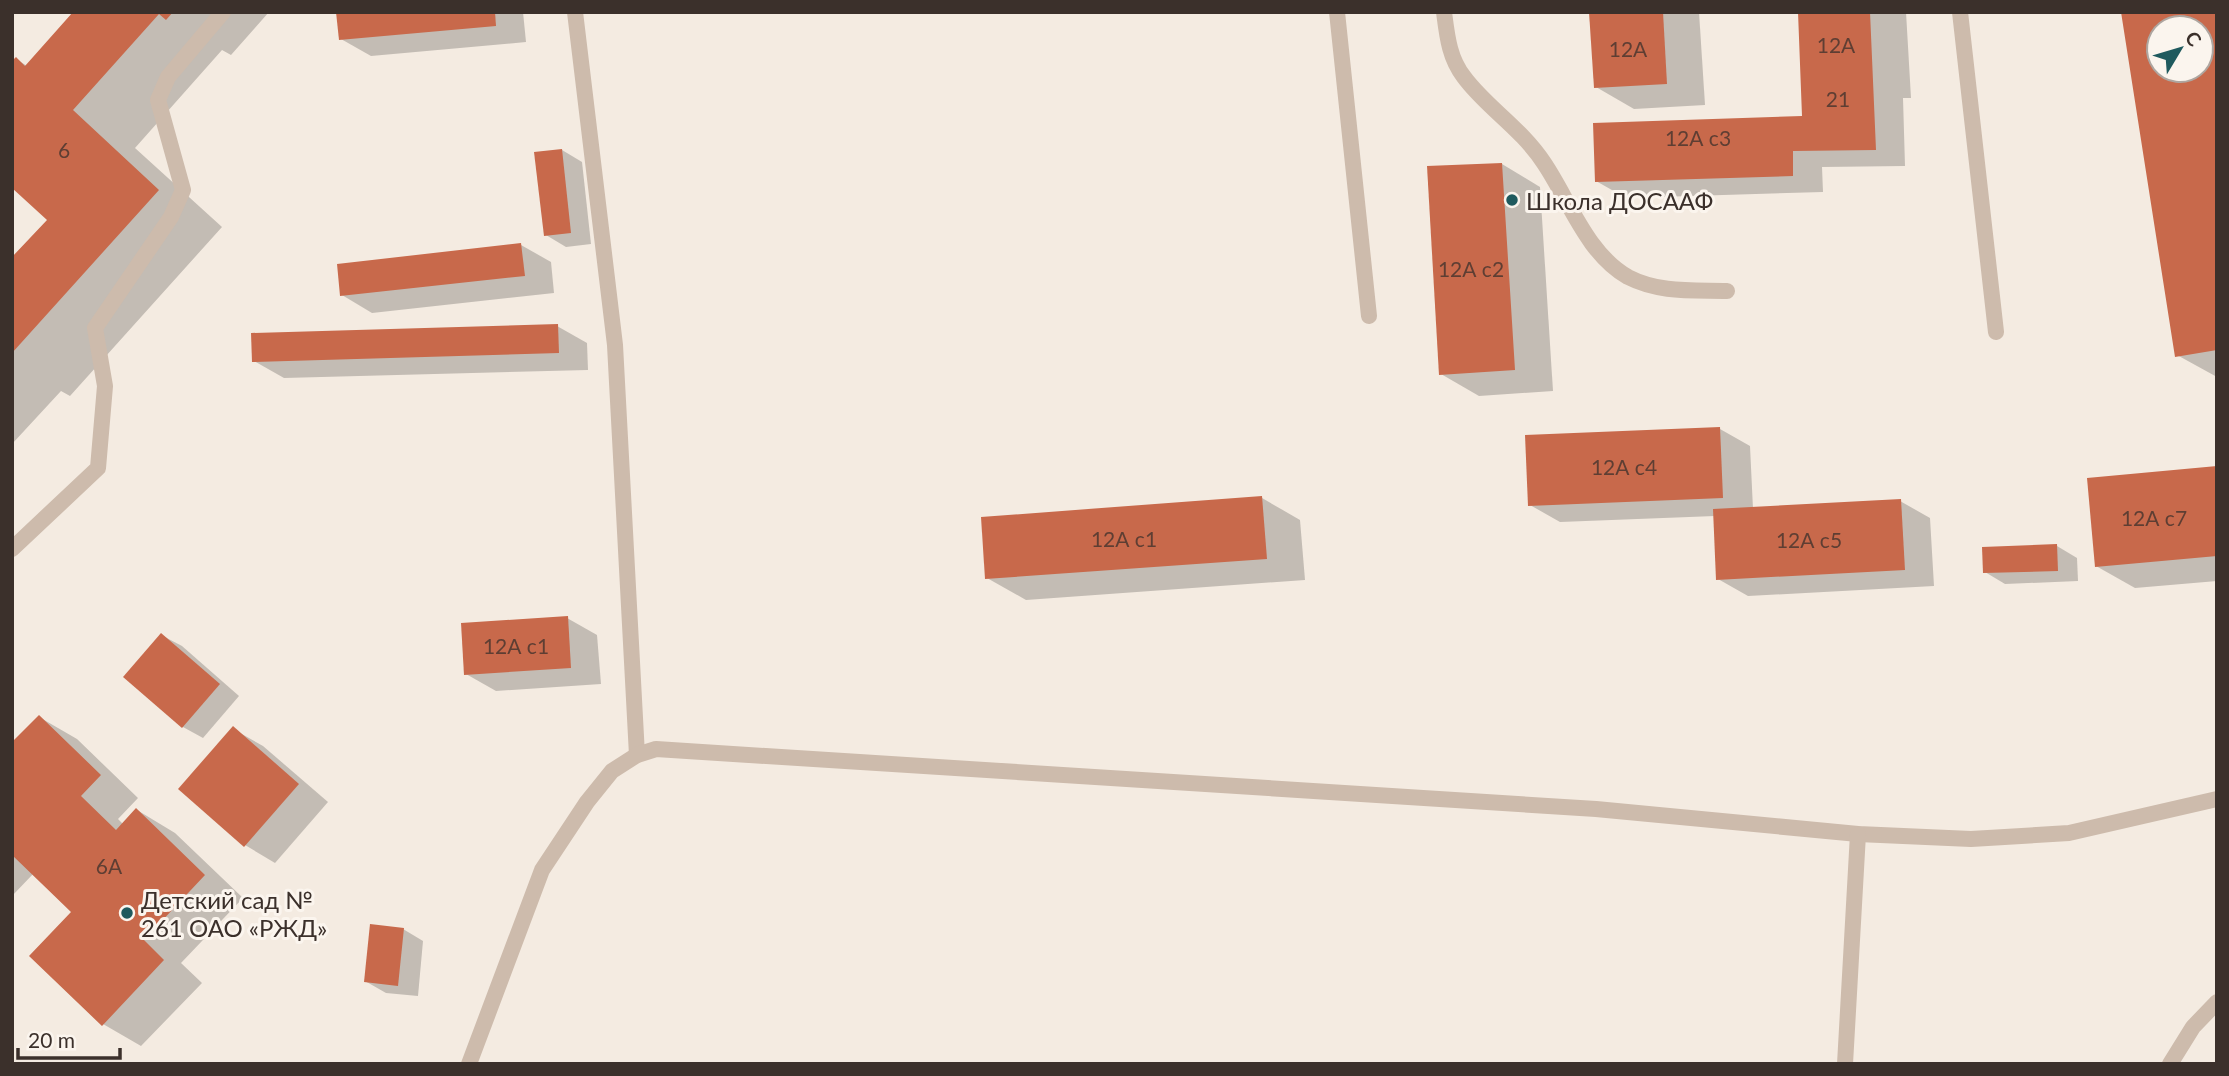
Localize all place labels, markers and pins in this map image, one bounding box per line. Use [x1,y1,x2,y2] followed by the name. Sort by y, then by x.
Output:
[1526,186,1713,215] place label: Школа ДОСААФ
[1504,192,1520,208] marker: Школа ДОСААФ
[141,885,327,942] place label: Детский сад № 261 ОАО «РЖД»
[119,905,135,921] marker: Детский сад № 261 ОАО «РЖД»

